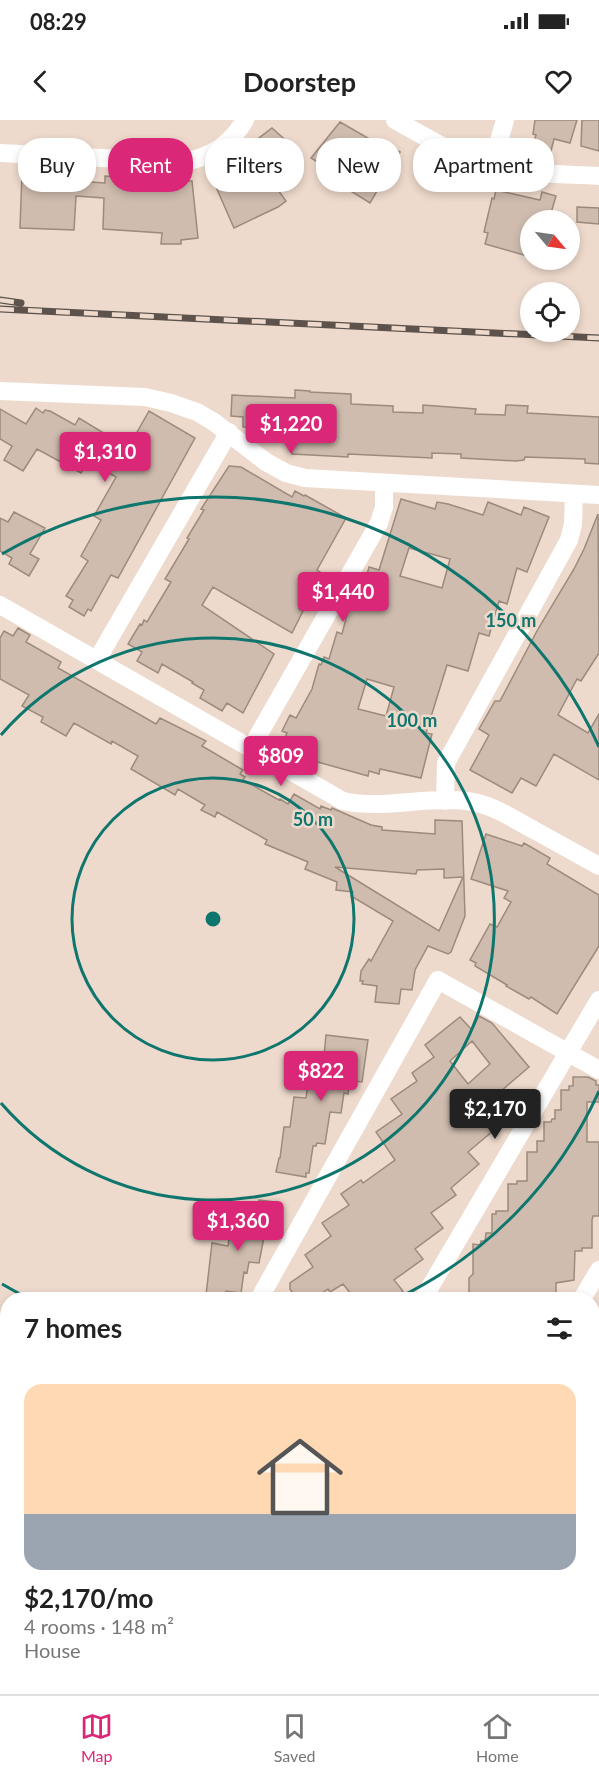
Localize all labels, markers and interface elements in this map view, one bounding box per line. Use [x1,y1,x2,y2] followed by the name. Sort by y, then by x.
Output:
[30,8,87,35] text: 08:29
[24,65,57,98] icon: back
[243,65,356,98] text: Doorstep
[542,65,575,98] icon: heart
[18,138,96,192] chip: Buy
[108,138,193,192] chip: Rent
[205,138,304,192] chip: Filters
[316,138,401,192] chip: New
[413,138,554,192] chip: Apartment
[520,210,580,270] north arrow
[520,210,580,342] map controls
[520,282,580,342] button: locate
[242,404,340,455] pin: $1,220
[260,411,322,435] text: $1,220
[56,432,154,483] pin: $1,310
[74,439,136,463] text: $1,310
[294,572,392,623] pin: $1,440
[312,579,374,603] text: $1,440
[486,609,536,631] text: 150 m
[387,709,437,731] text: 100 m
[245,736,317,787] pin: $809
[258,743,304,767] text: $809
[293,808,333,830] text: 50 m
[203,909,223,929] centre of rings
[285,1051,357,1102] pin: $822
[298,1058,344,1082] text: $822
[446,1089,544,1140] pin: $2,170
[464,1096,526,1120] text: $2,170
[189,1201,287,1252] pin: $1,360
[207,1208,269,1232] text: $1,360
[24,1312,122,1344] text: 7 homes
[543,1312,576,1345] icon: filters
[246,1423,354,1531] icon: home
[24,1582,154,1614] text: $2,170/mo
[24,1614,174,1638] text: 4 rooms · 148 m²
[24,1638,81,1662] text: House
[80,1710,113,1765] tab: Map
[274,1710,316,1765] tab: Saved
[476,1710,519,1765] tab: Home

